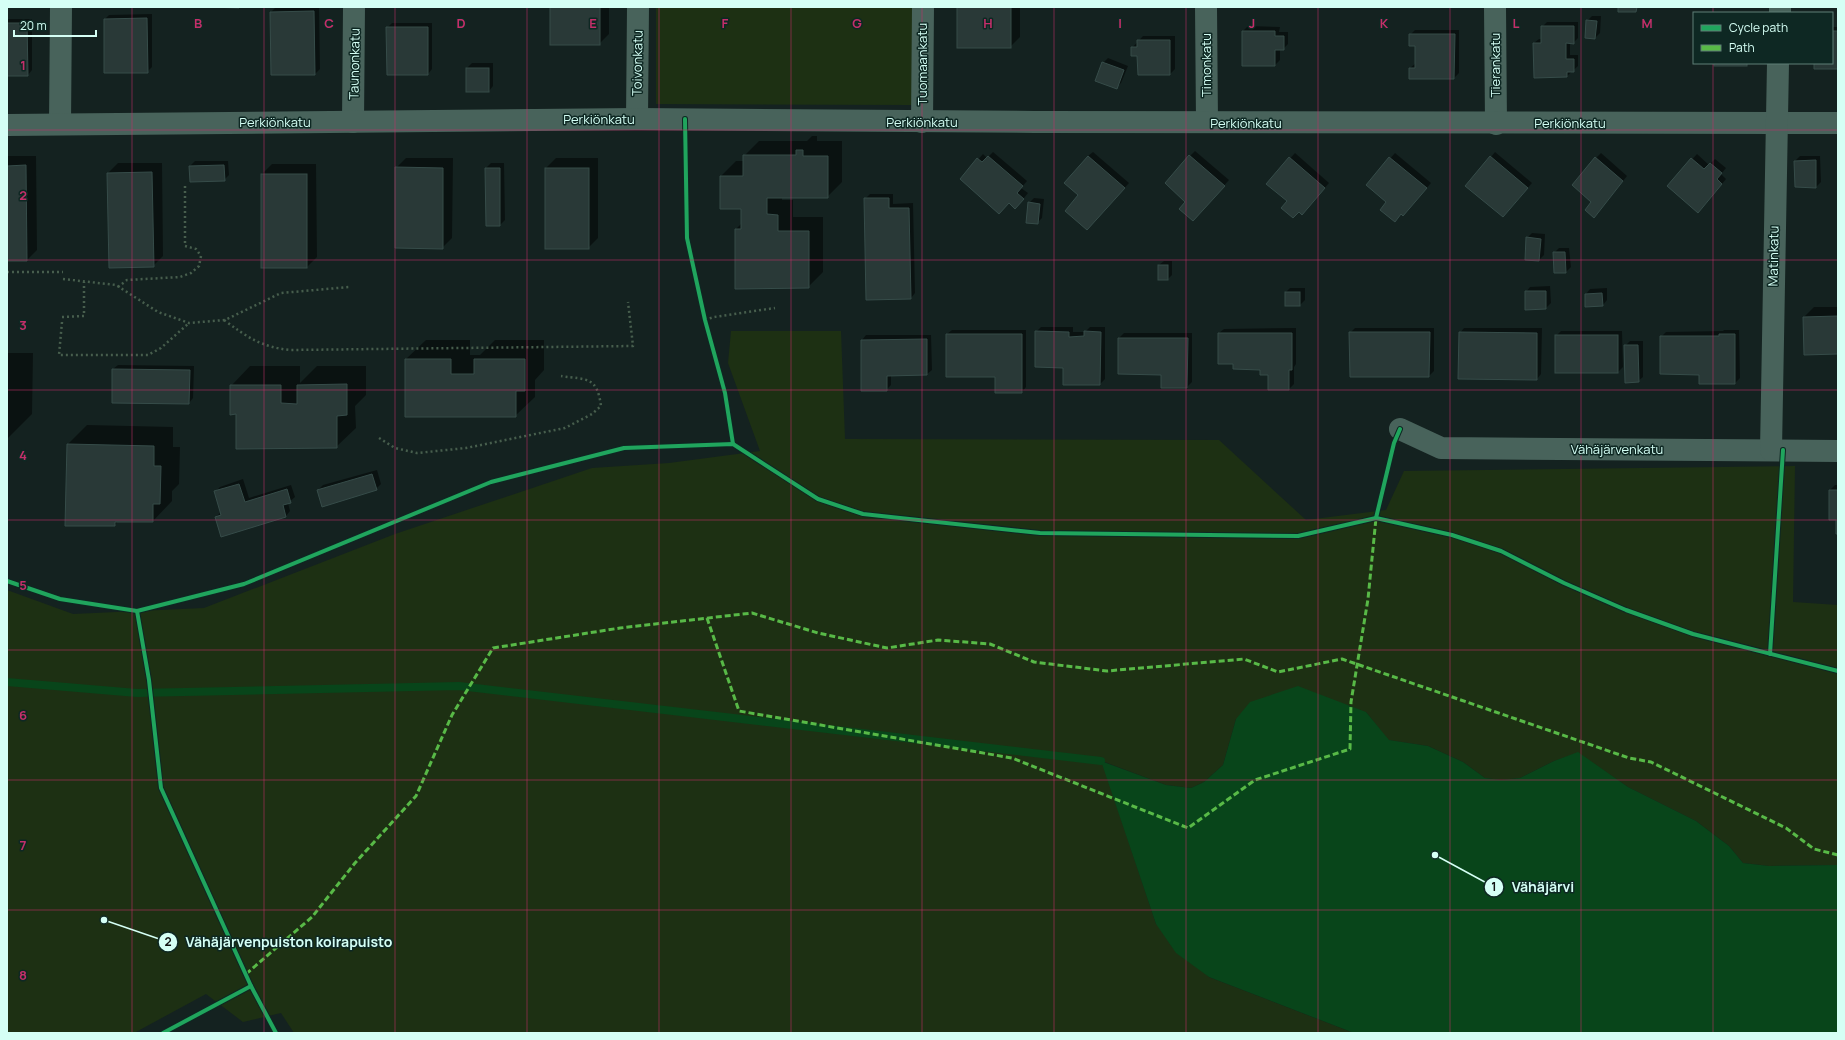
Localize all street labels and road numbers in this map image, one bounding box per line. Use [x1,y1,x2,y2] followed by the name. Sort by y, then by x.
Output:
[913,23,931,105] street label: Tuomaankatu
[344,28,364,100] street label: Taunonkatu
[627,30,647,96] street label: Toivonkatu
[1197,33,1215,97] street label: Timonkatu
[1486,33,1504,97] street label: Tierankatu
[563,110,635,128] street label: Perkiönkatu
[239,113,311,131] street label: Perkiönkatu
[886,113,958,131] street label: Perkiönkatu
[1210,114,1282,132] street label: Perkiönkatu
[1534,114,1606,132] street label: Perkiönkatu
[1763,225,1783,287] street label: Matinkatu
[1571,440,1663,458] street label: Vähäjärvenkatu

